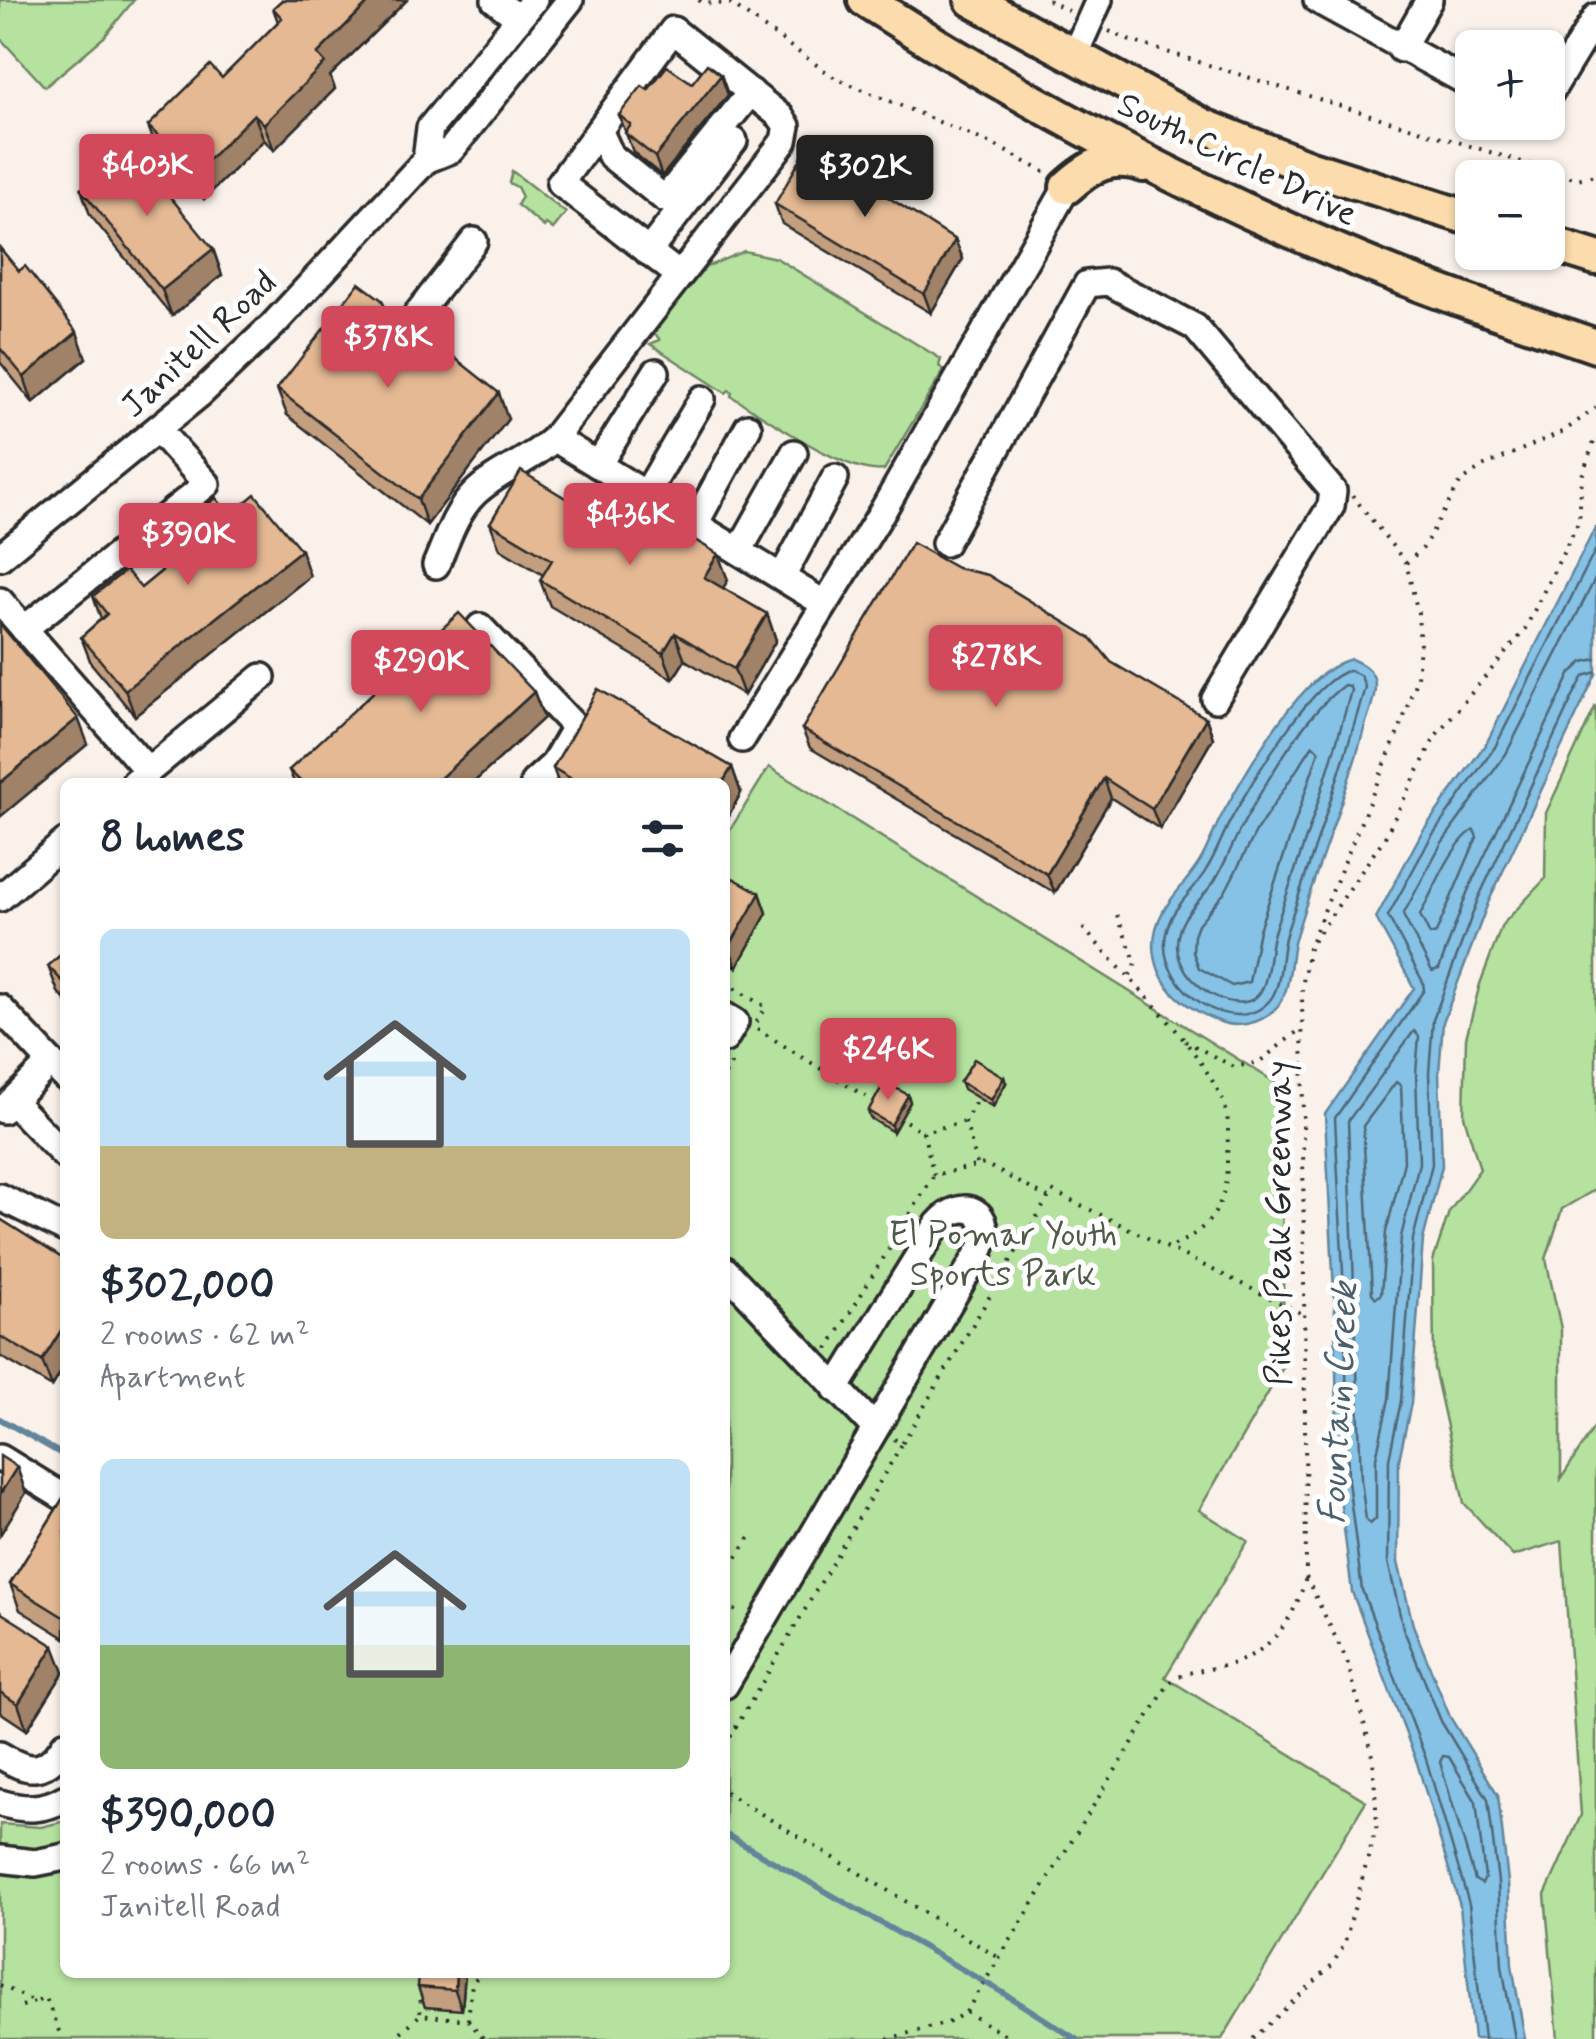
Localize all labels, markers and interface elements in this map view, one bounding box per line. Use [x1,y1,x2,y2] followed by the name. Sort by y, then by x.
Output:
[1455,30,1565,270] map controls
[1455,30,1565,140] button: +
[1110,82,1365,238] street label: South Circle Drive
[77,134,217,219] pin: $403K
[795,135,935,220] pin: $302K
[101,145,193,187] text: $403K
[818,146,912,188] text: $302K
[1455,160,1565,270] button: −
[112,260,287,429] street label: Janitell Road
[318,306,458,391] pin: $378K
[343,317,433,359] text: $378K
[560,483,700,568] pin: $436K
[586,494,674,536] text: $436K
[118,503,258,588] pin: $390K
[141,514,235,556] text: $390K
[926,625,1066,710] pin: $278K
[351,630,491,715] pin: $290K
[951,636,1041,678] text: $278K
[373,641,469,683] text: $290K
[100,811,245,866] text: 8 homes
[635,811,690,866] icon: filters
[305,994,485,1174] icon: home
[818,1018,958,1103] pin: $246K
[842,1029,934,1071] text: $246K
[1257,1060,1303,1386] street label: Pikes Peak Greenway
[889,1212,1117,1298] park label: El Pomar Youth Sports Park
[100,1259,275,1314] text: $302,000
[1309,1279,1370,1526] water label: Fountain Creek
[100,1314,309,1356] text: 2 rooms · 62 m²
[100,1356,245,1398] text: Apartment
[305,1524,485,1704] icon: home
[100,1789,276,1844] text: $390,000
[100,1844,310,1886] text: 2 rooms · 66 m²
[100,1886,280,1928] text: Janitell Road

